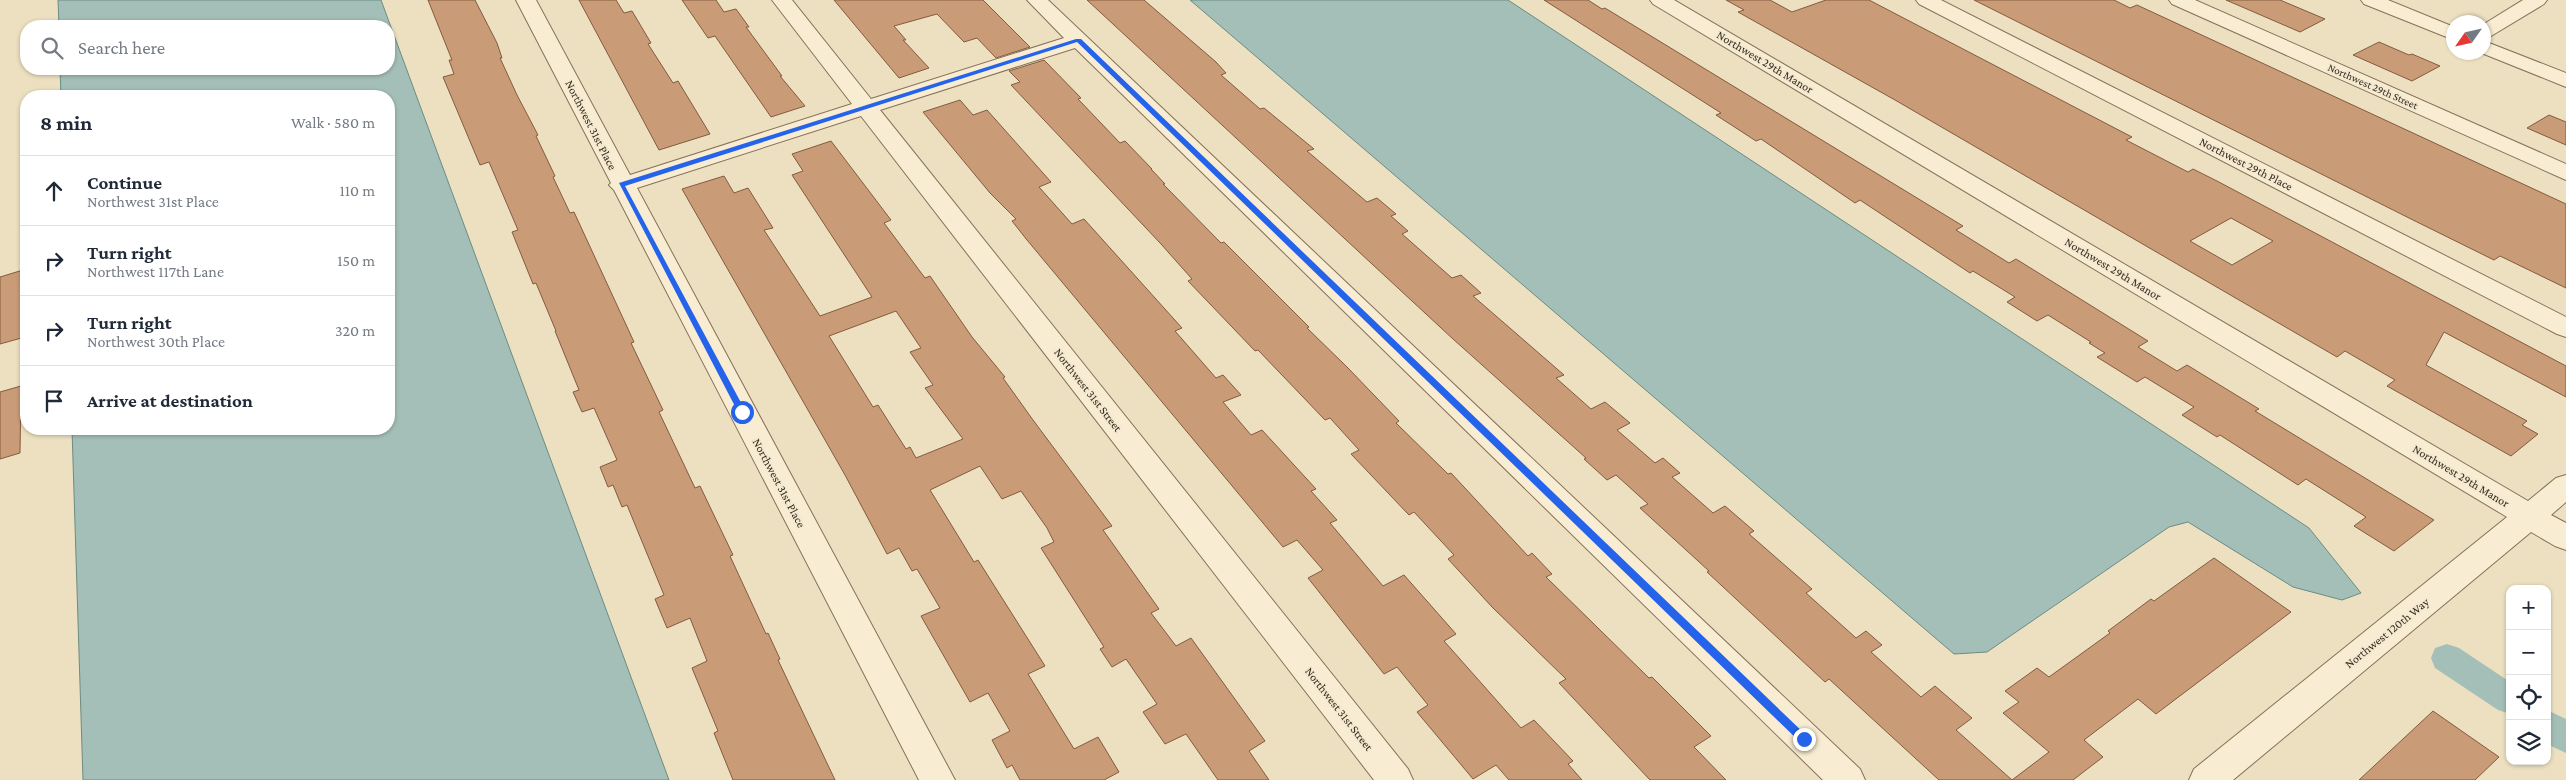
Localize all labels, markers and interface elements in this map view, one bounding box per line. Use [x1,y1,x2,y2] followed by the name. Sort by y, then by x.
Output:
[2446,15,2491,60] north arrow
[20,20,395,75] search box
[1714,28,1816,97] street label: Northwest 29th Manor
[38,34,66,62] icon: search
[78,37,165,58] text: Search here
[2326,61,2420,111] street label: Northwest 29th Street
[562,78,620,172] street label: Northwest 31st Place
[40,111,92,135] text: 8 min
[291,114,375,131] text: Walk · 580 m
[2197,134,2295,194] street label: Northwest 29th Place
[87,172,162,193] text: Continue
[40,177,68,205] icon: ahead
[339,182,375,199] text: 110 m
[87,193,219,210] text: Northwest 31st Place
[2062,235,2164,304] street label: Northwest 29th Manor
[87,242,172,263] text: Turn right
[40,247,68,275] icon: right
[337,252,375,269] text: 150 m
[87,263,224,280] text: Northwest 117th Lane
[87,312,172,333] text: Turn right
[40,317,68,345] icon: right
[335,322,375,339] text: 320 m
[87,333,225,350] text: Northwest 30th Place
[1051,345,1126,435] street label: Northwest 31st Street
[40,387,68,415] icon: arrive
[87,390,253,411] text: Arrive at destination
[731,401,754,424] route start
[750,436,808,530] street label: Northwest 31st Place
[2410,442,2512,511] street label: Northwest 29th Manor
[2506,585,2551,765] map controls
[2506,585,2551,630] button: +
[2342,595,2432,671] street label: Northwest 120th Way
[2506,630,2551,675] button: −
[1302,664,1377,754] street label: Northwest 31st Street
[2506,675,2551,720] button: locate
[2506,720,2551,765] button: layers
[1793,728,1816,751] route end

